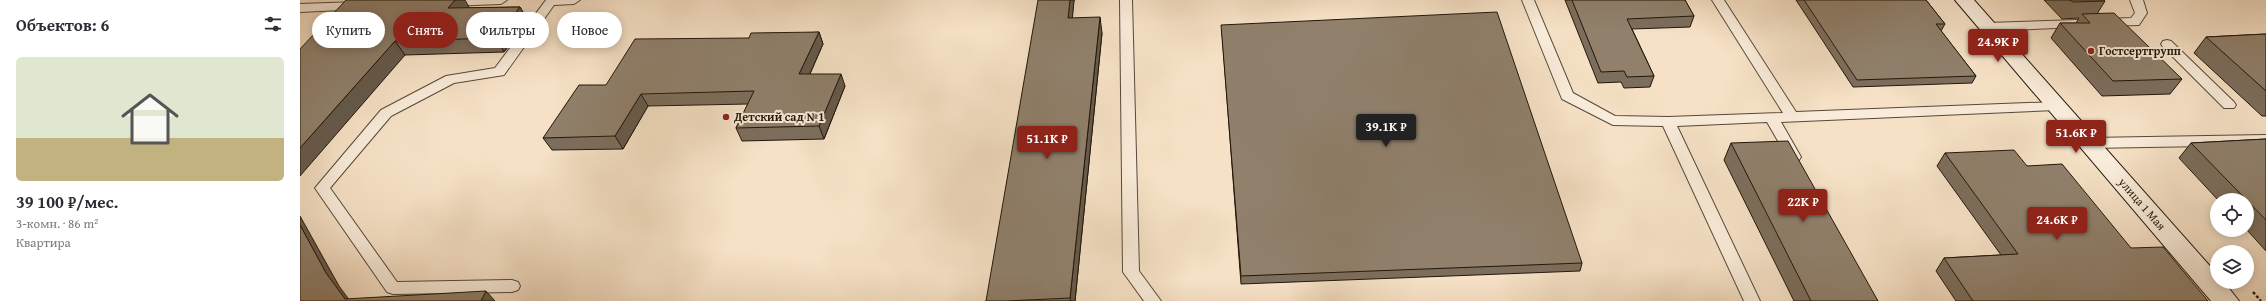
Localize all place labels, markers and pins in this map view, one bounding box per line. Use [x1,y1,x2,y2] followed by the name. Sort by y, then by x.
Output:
[1961,29,2035,63] pin: 24.9K ₽
[2099,42,2181,59] place label: Гостсертгрупп
[2086,46,2096,56] marker: Гостсертгрупп
[733,108,825,125] place label: Детский сад №1
[721,112,731,122] marker: Детский сад №1
[1349,114,1423,148] pin: 39.1K ₽
[2039,120,2113,154] pin: 51.6K ₽
[1010,126,1084,160] pin: 51.1K ₽
[1775,189,1831,223] pin: 22K ₽
[2020,207,2094,241] pin: 24.6K ₽

